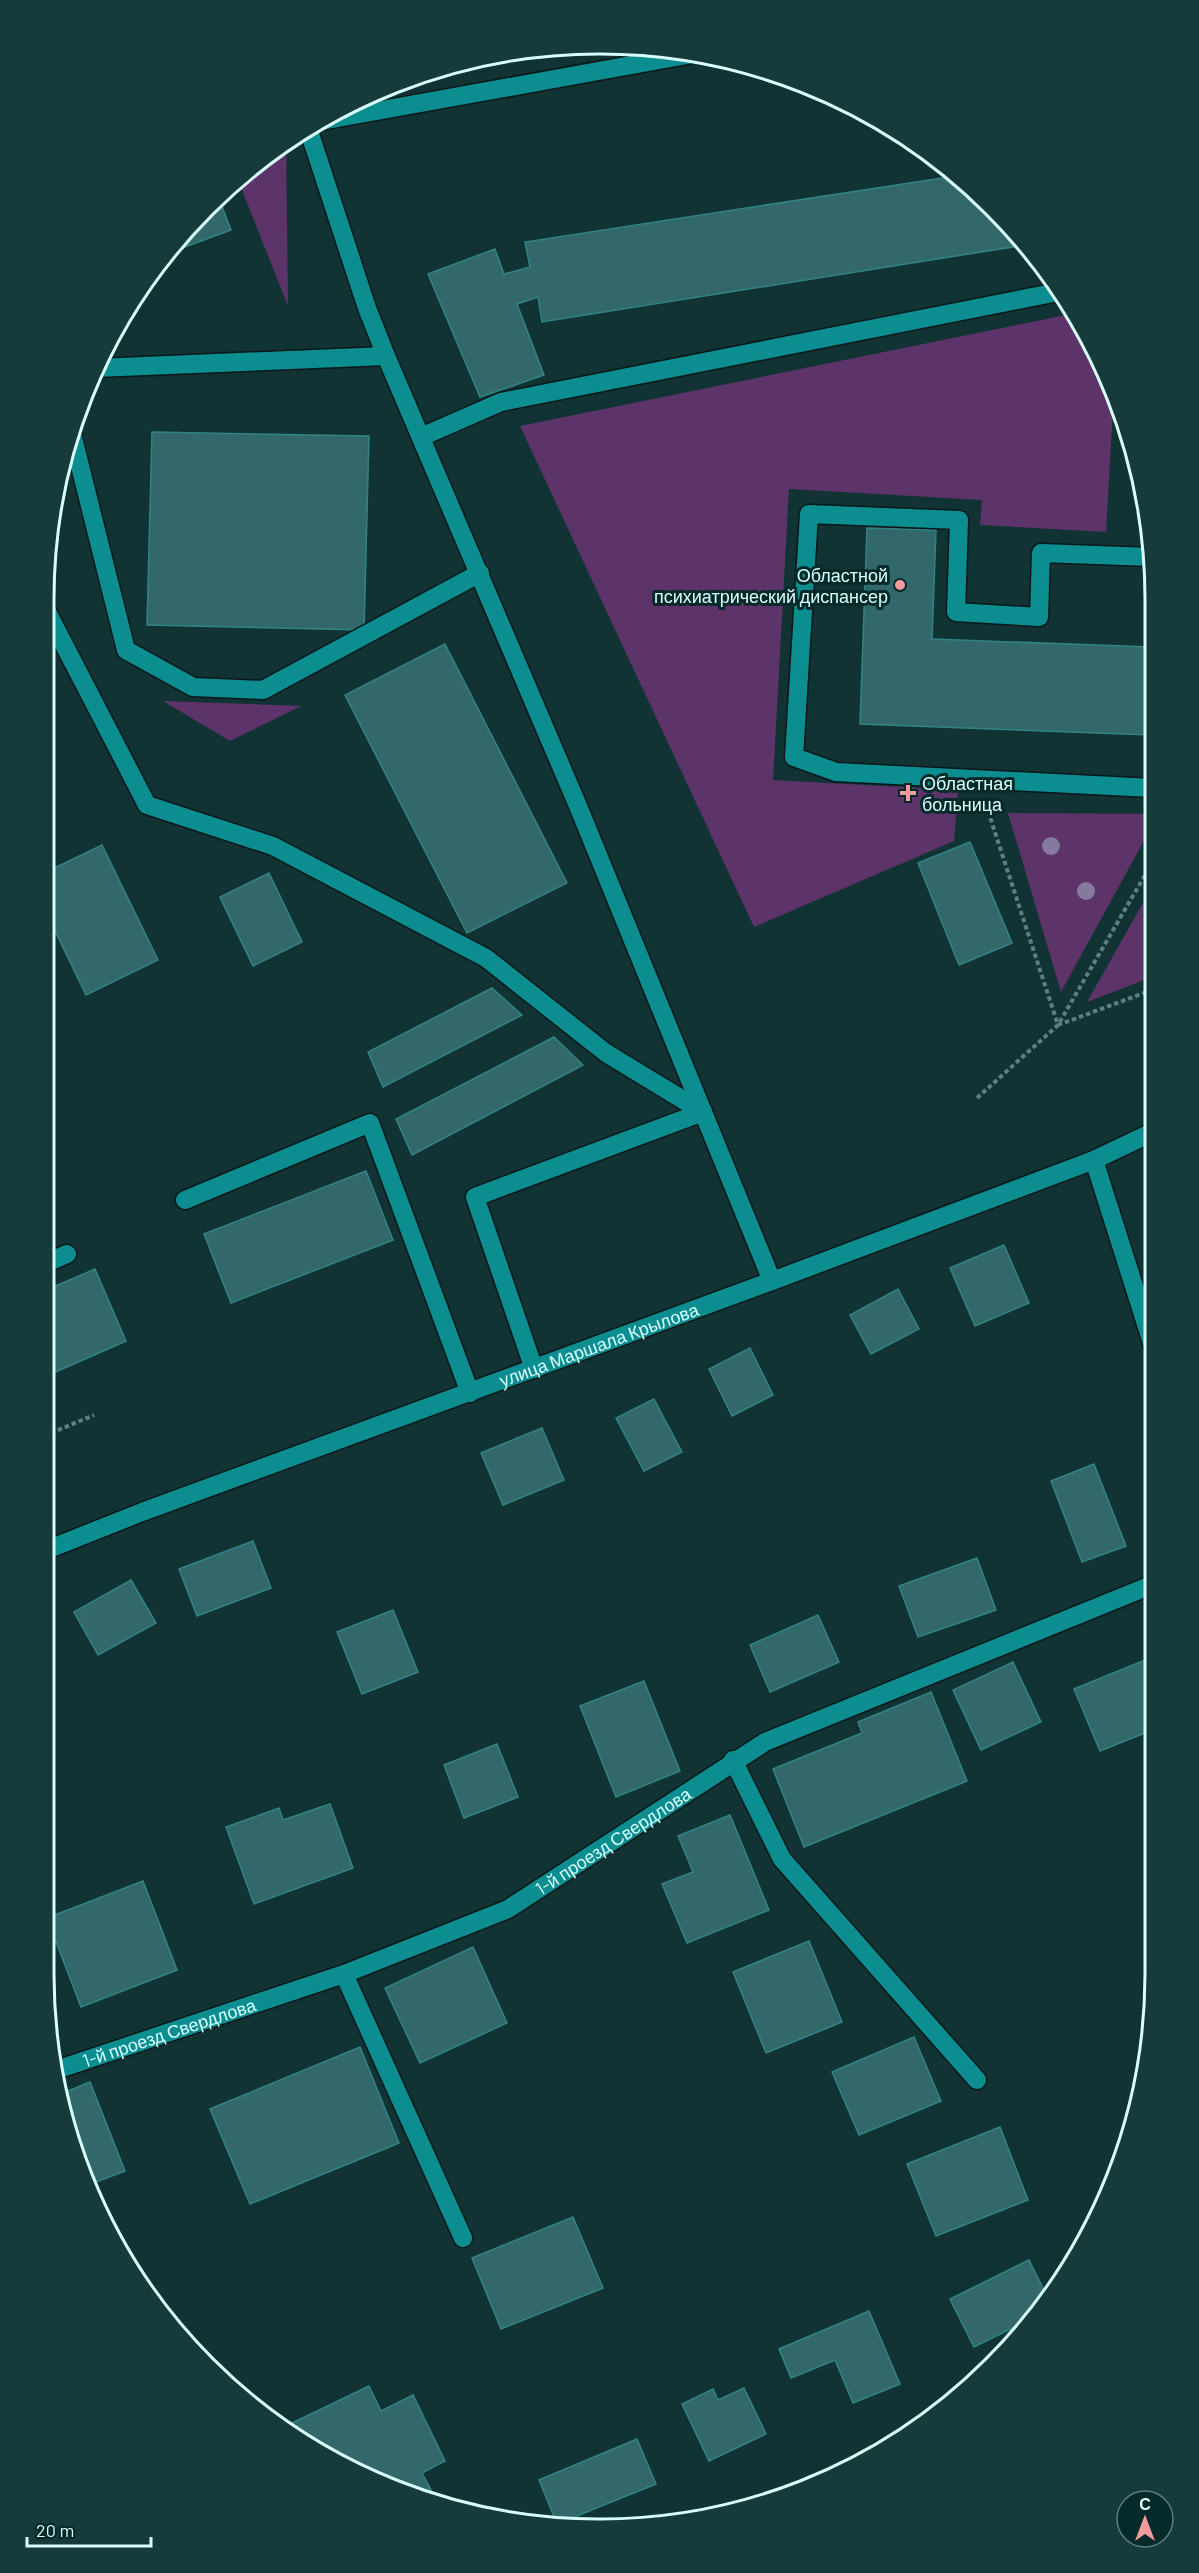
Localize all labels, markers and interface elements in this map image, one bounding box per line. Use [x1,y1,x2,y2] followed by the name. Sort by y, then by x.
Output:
[654,564,888,607] place label: Областной психиатрический диспансер
[893,578,907,592] marker: Областной психиатрический диспансер
[922,772,1013,815] place label: Областная больница
[899,784,917,802] marker: Областная больница
[496,1298,702,1391] street label: улица Маршала Крылова
[531,1782,696,1899] street label: 1-й проезд Свердлова
[80,1993,259,2071] street label: 1-й проезд Свердлова
[1115,2489,1175,2549] north arrow
[1139,2494,1151,2513] text: С
[27,2510,152,2548] scale bar
[36,2519,74,2541] text: 20 m

